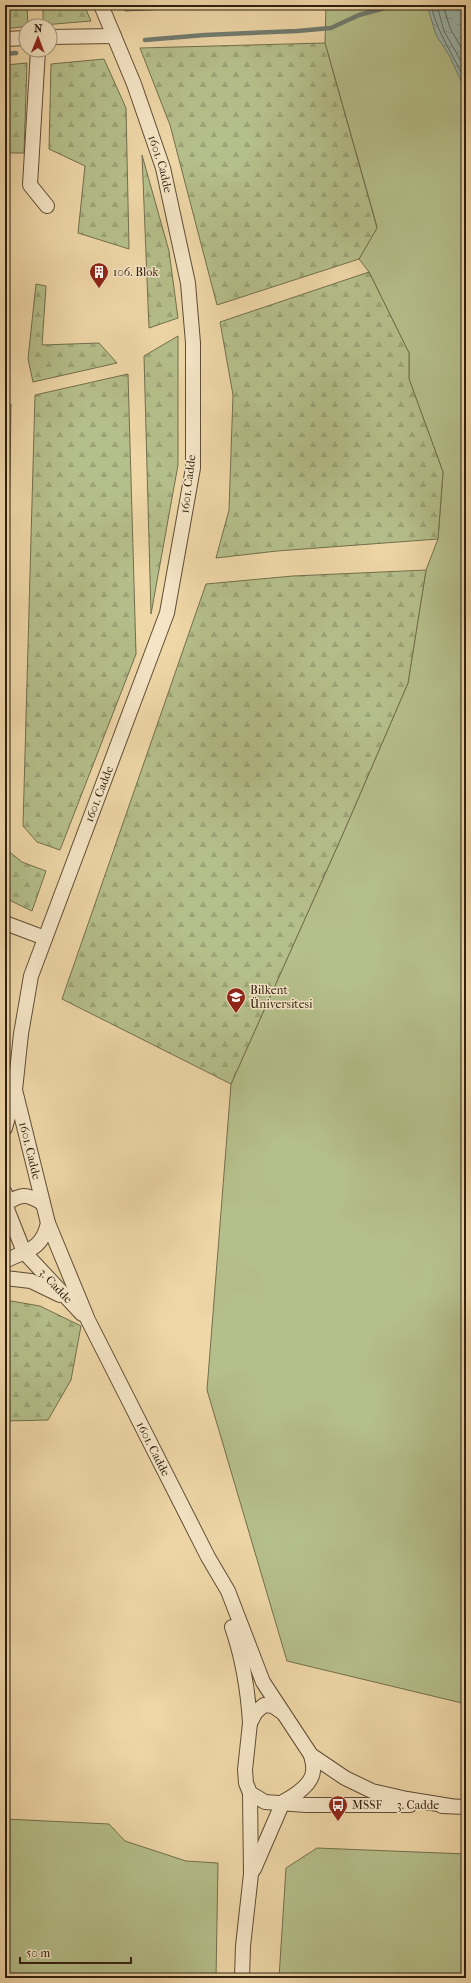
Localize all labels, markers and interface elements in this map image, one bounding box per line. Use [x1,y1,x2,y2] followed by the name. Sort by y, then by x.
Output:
[18,18,58,58] north arrow
[34,22,43,35] text: N
[145,134,175,194] street label: 1601. Cadde
[88,261,110,289] building icon: 106. Blok
[113,265,159,279] place label: 106. Blok
[177,454,199,514] street label: 1601. Cadde
[82,764,116,824] street label: 1601. Cadde
[250,983,313,1011] place label: Bilkent Üniversitesi
[225,986,247,1014] school or university icon: Bilkent Üniversitesi
[16,1120,44,1181] street label: 1601. Cadde
[36,1266,75,1306] street label: 3. Cadde
[134,1419,173,1479] street label: 1601. Cadde
[327,1794,349,1822] bus stop icon: MSSF
[352,1798,382,1812] place label: MSSF
[397,1798,439,1812] street label: 3. Cadde
[20,1939,131,1965] scale bar
[26,1946,50,1960] text: 50 m

